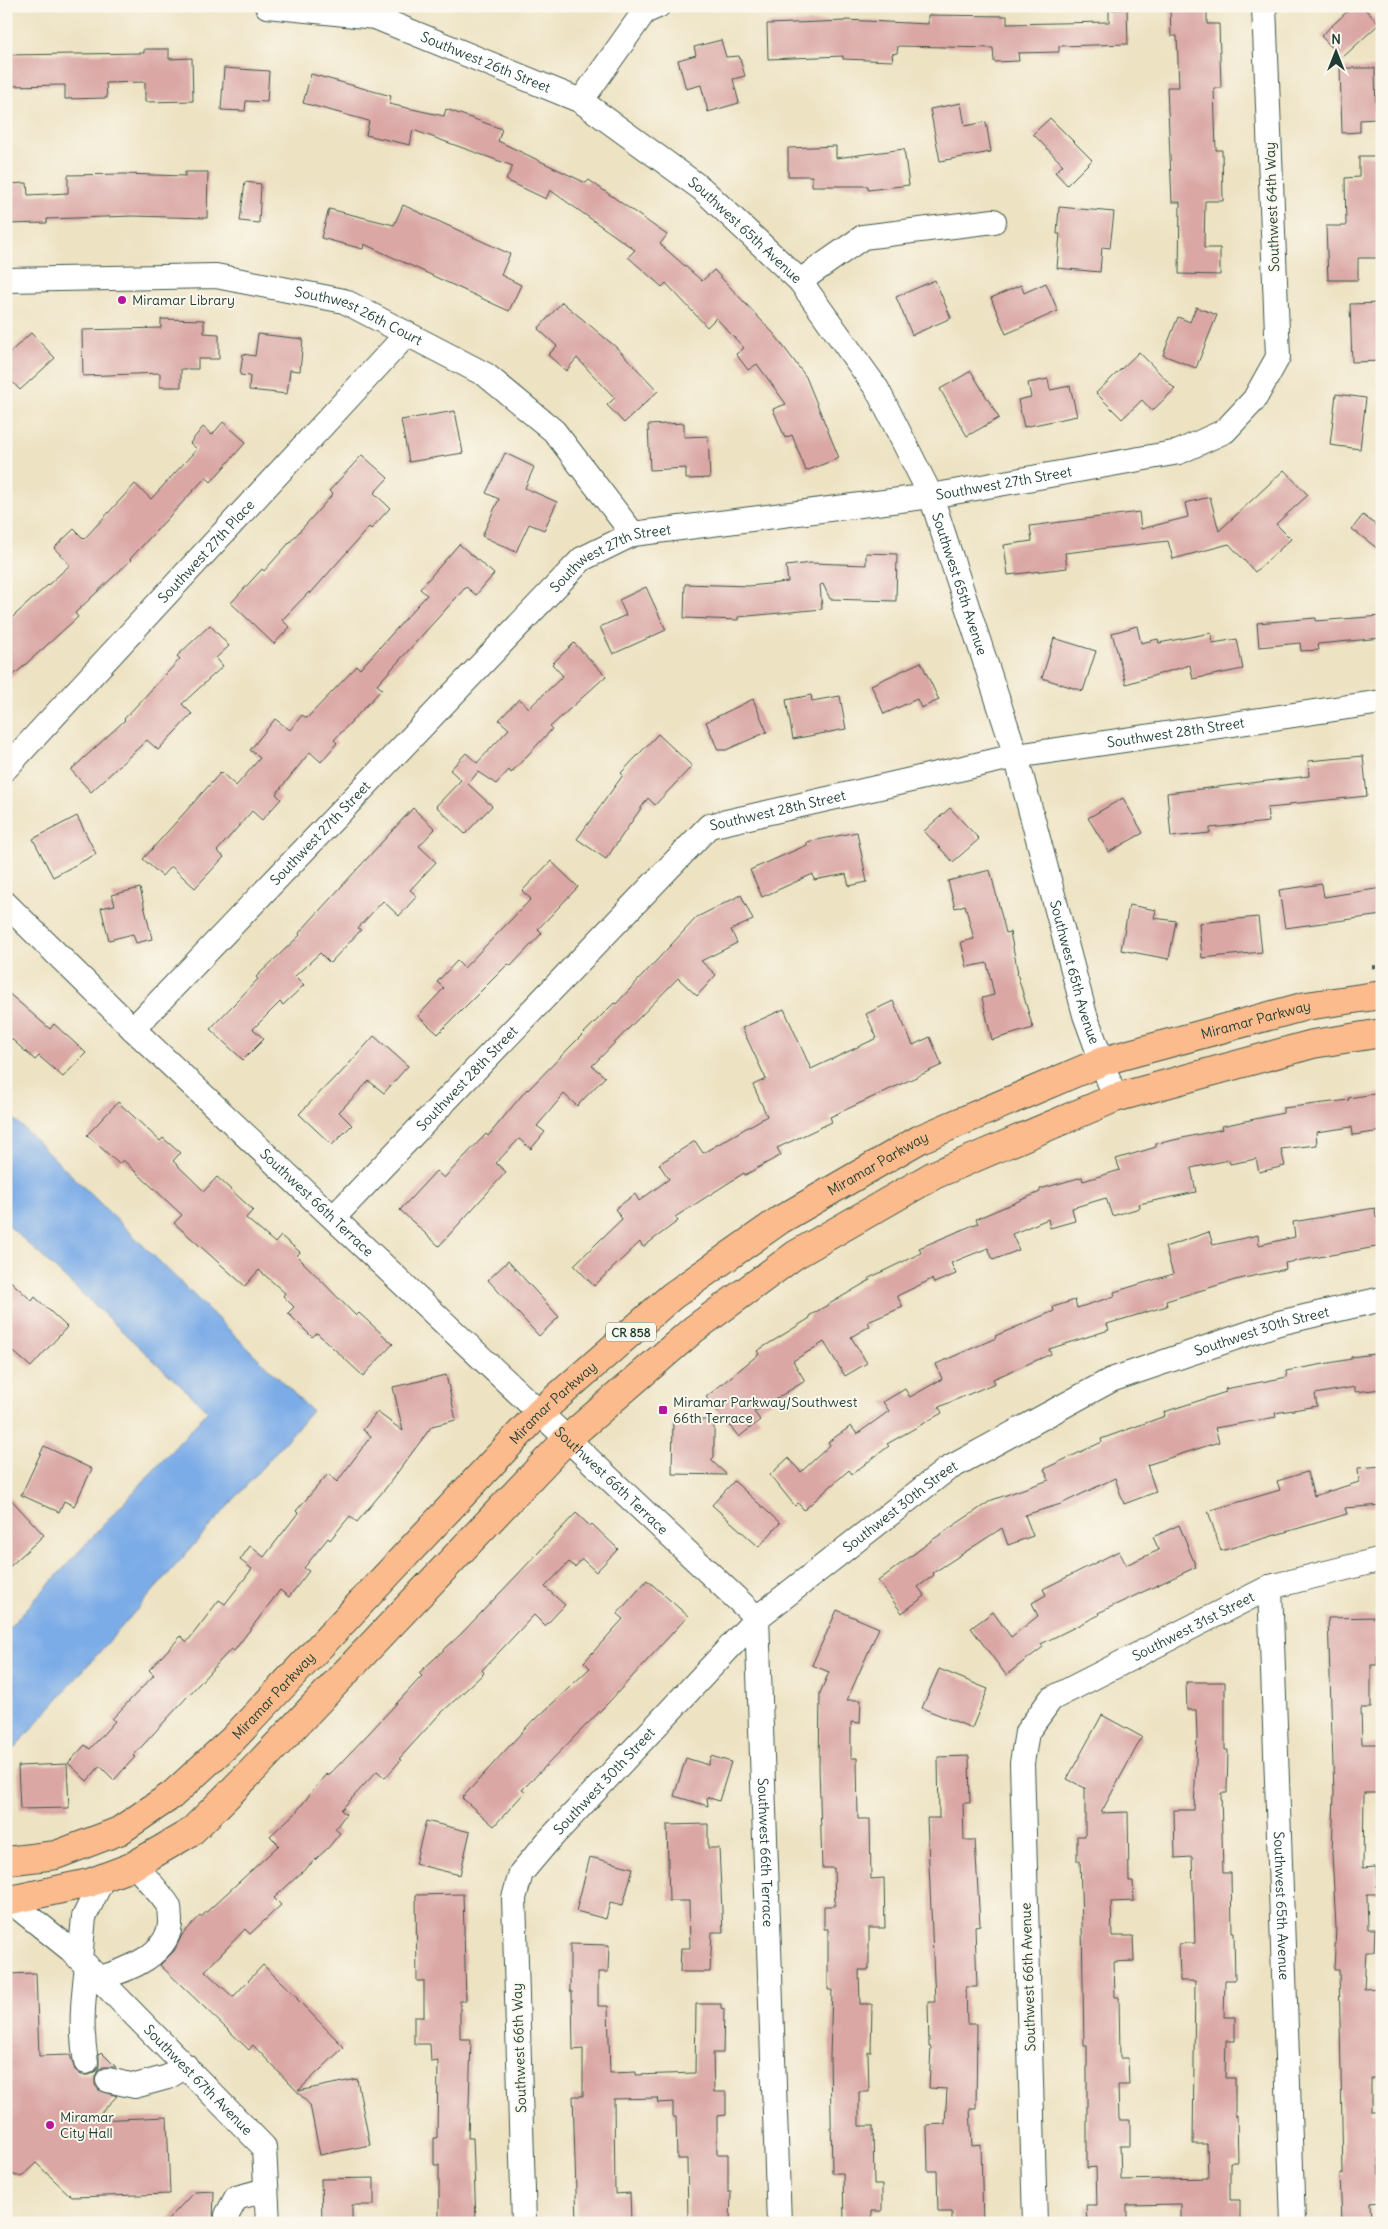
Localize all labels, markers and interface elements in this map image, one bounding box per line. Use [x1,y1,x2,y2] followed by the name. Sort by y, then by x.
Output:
[418,28,554,97] street label: Southwest 26th Street
[1310,28,1360,78] north arrow
[1331,30,1341,48] text: N
[1261,142,1283,272] street label: Southwest 64th Way
[685,173,806,287] street label: Southwest 65th Avenue
[293,283,426,349] street label: Southwest 26th Court
[132,291,235,309] place label: Miramar Library
[116,294,128,306] marker: Miramar Library
[934,462,1073,504] street label: Southwest 27th Street
[154,496,258,607] street label: Southwest 27th Place
[928,510,991,657] street label: Southwest 65th Avenue
[546,520,672,596] street label: Southwest 27th Street
[1106,713,1246,751] street label: Southwest 28th Street
[266,777,374,889] street label: Southwest 27th Street
[708,786,847,835] street label: Southwest 28th Street
[1046,898,1104,1047] street label: Southwest 65th Avenue
[1199,996,1312,1043] street label: Miramar Parkway
[412,1022,522,1135] street label: Southwest 28th Street
[824,1128,931,1200] street label: Miramar Parkway
[256,1145,377,1260] street label: Southwest 66th Terrace
[1192,1303,1331,1360] street label: Southwest 30th Street
[606,1322,656,1341] road number: CR 858
[505,1357,600,1448] street label: Miramar Parkway
[673,1393,858,1427] place label: Miramar Parkway/Southwest 66th Terrace
[657,1404,669,1416] marker: Miramar Parkway/Southwest 66th Terrace
[551,1423,672,1538] street label: Southwest 66th Terrace
[839,1456,961,1556] street label: Southwest 30th Street
[1129,1588,1257,1665] street label: Southwest 31st Street
[228,1648,319,1743] street label: Miramar Parkway
[550,1724,659,1838] street label: Southwest 30th Street
[754,1778,777,1928] street label: Southwest 66th Terrace
[1270,1831,1293,1980] street label: Southwest 65th Avenue
[1016,1902,1040,2052] street label: Southwest 66th Avenue
[508,1983,530,2113] street label: Southwest 66th Way
[140,2021,256,2139] street label: Southwest 67th Avenue
[60,2108,114,2142] place label: Miramar City Hall
[44,2119,56,2131] marker: Miramar City Hall

